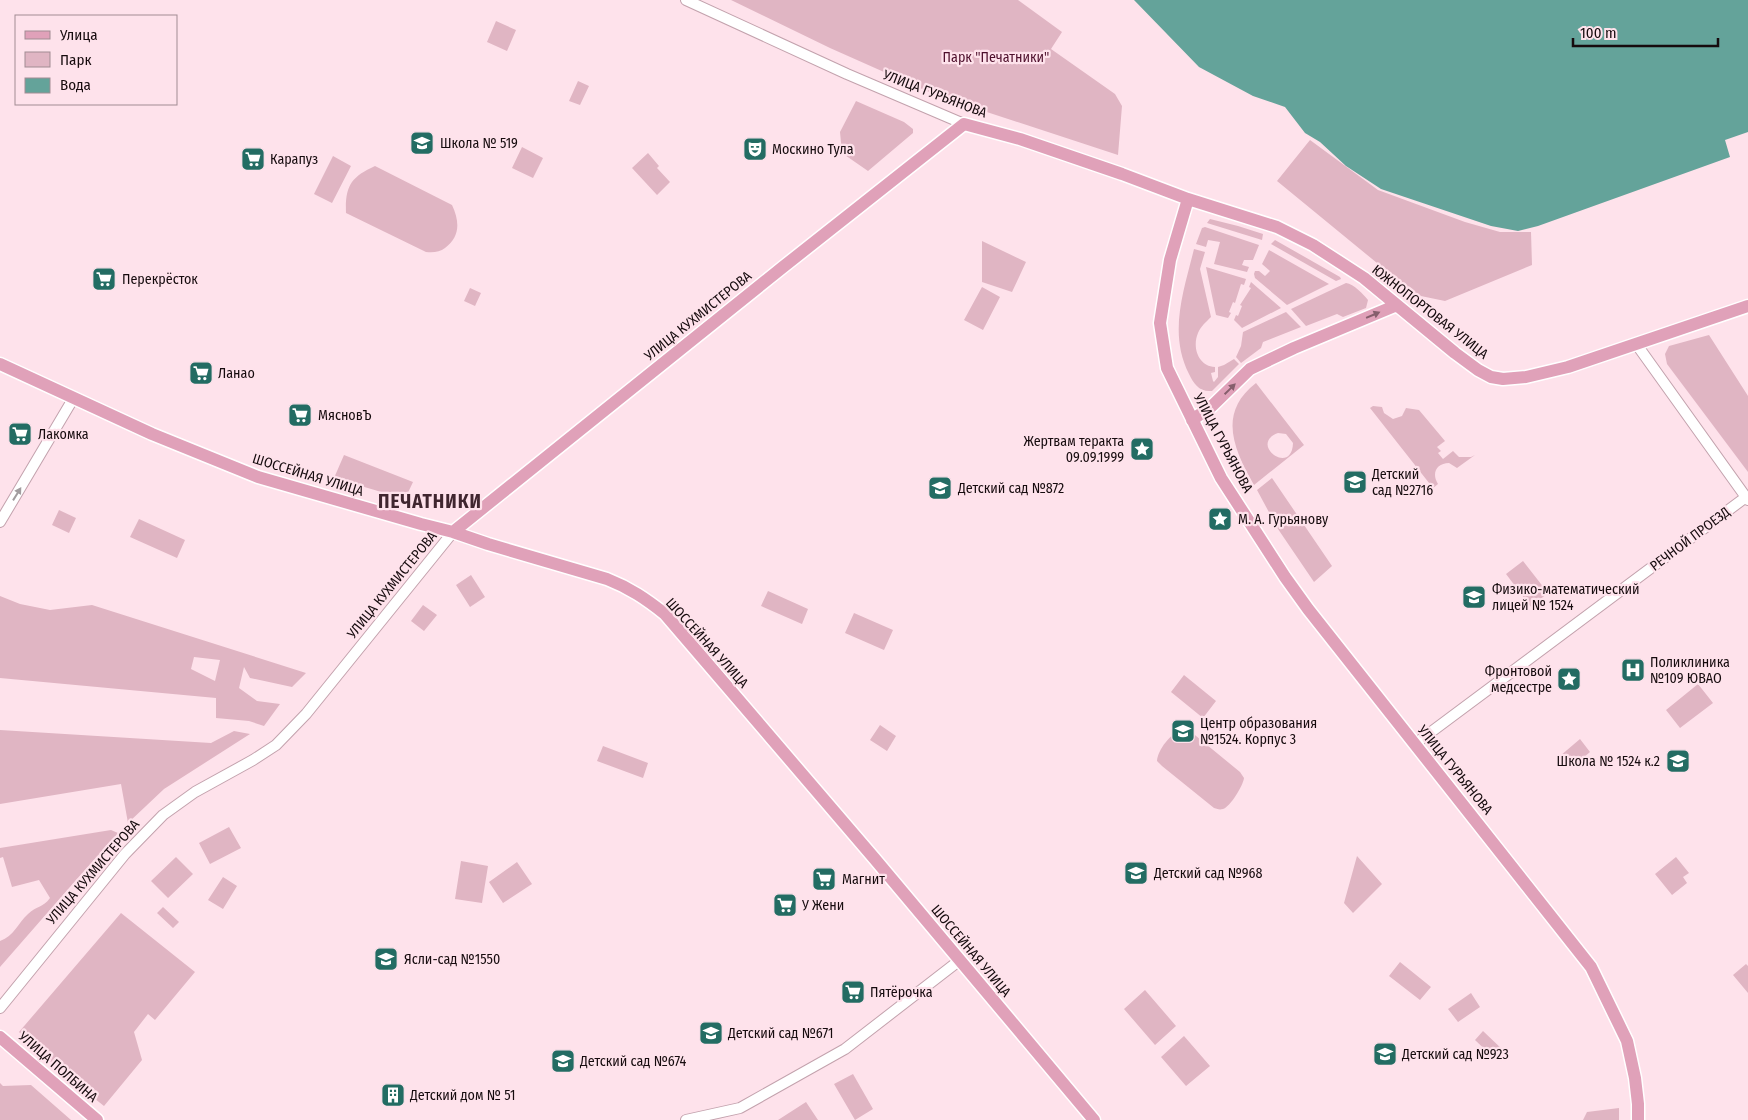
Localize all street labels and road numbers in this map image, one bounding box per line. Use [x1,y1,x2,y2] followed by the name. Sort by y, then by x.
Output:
[880,66,990,122] street label: УЛИЦА ГУРЬЯНОВА
[1368,261,1492,363] street label: ЮЖНОПОРТОВАЯ УЛИЦА
[640,267,756,365] street label: УЛИЦА КУХМИСТЕРОВА
[1189,390,1257,496] street label: УЛИЦА ГУРЬЯНОВА
[250,450,366,500] street label: ШОССЕЙНАЯ УЛИЦА
[1647,503,1734,575] street label: РЕЧНОЙ ПРОЕЗД
[343,527,441,643] street label: УЛИЦА КУХМИСТЕРОВА
[662,595,752,692] street label: ШОССЕЙНАЯ УЛИЦА
[1413,721,1497,819] street label: УЛИЦА ГУРЬЯНОВА
[42,816,143,929] street label: УЛИЦА КУХМИСТЕРОВА
[927,901,1015,1001] street label: ШОССЕЙНАЯ УЛИЦА
[14,1027,101,1106] street label: УЛИЦА ПОЛБИНА

